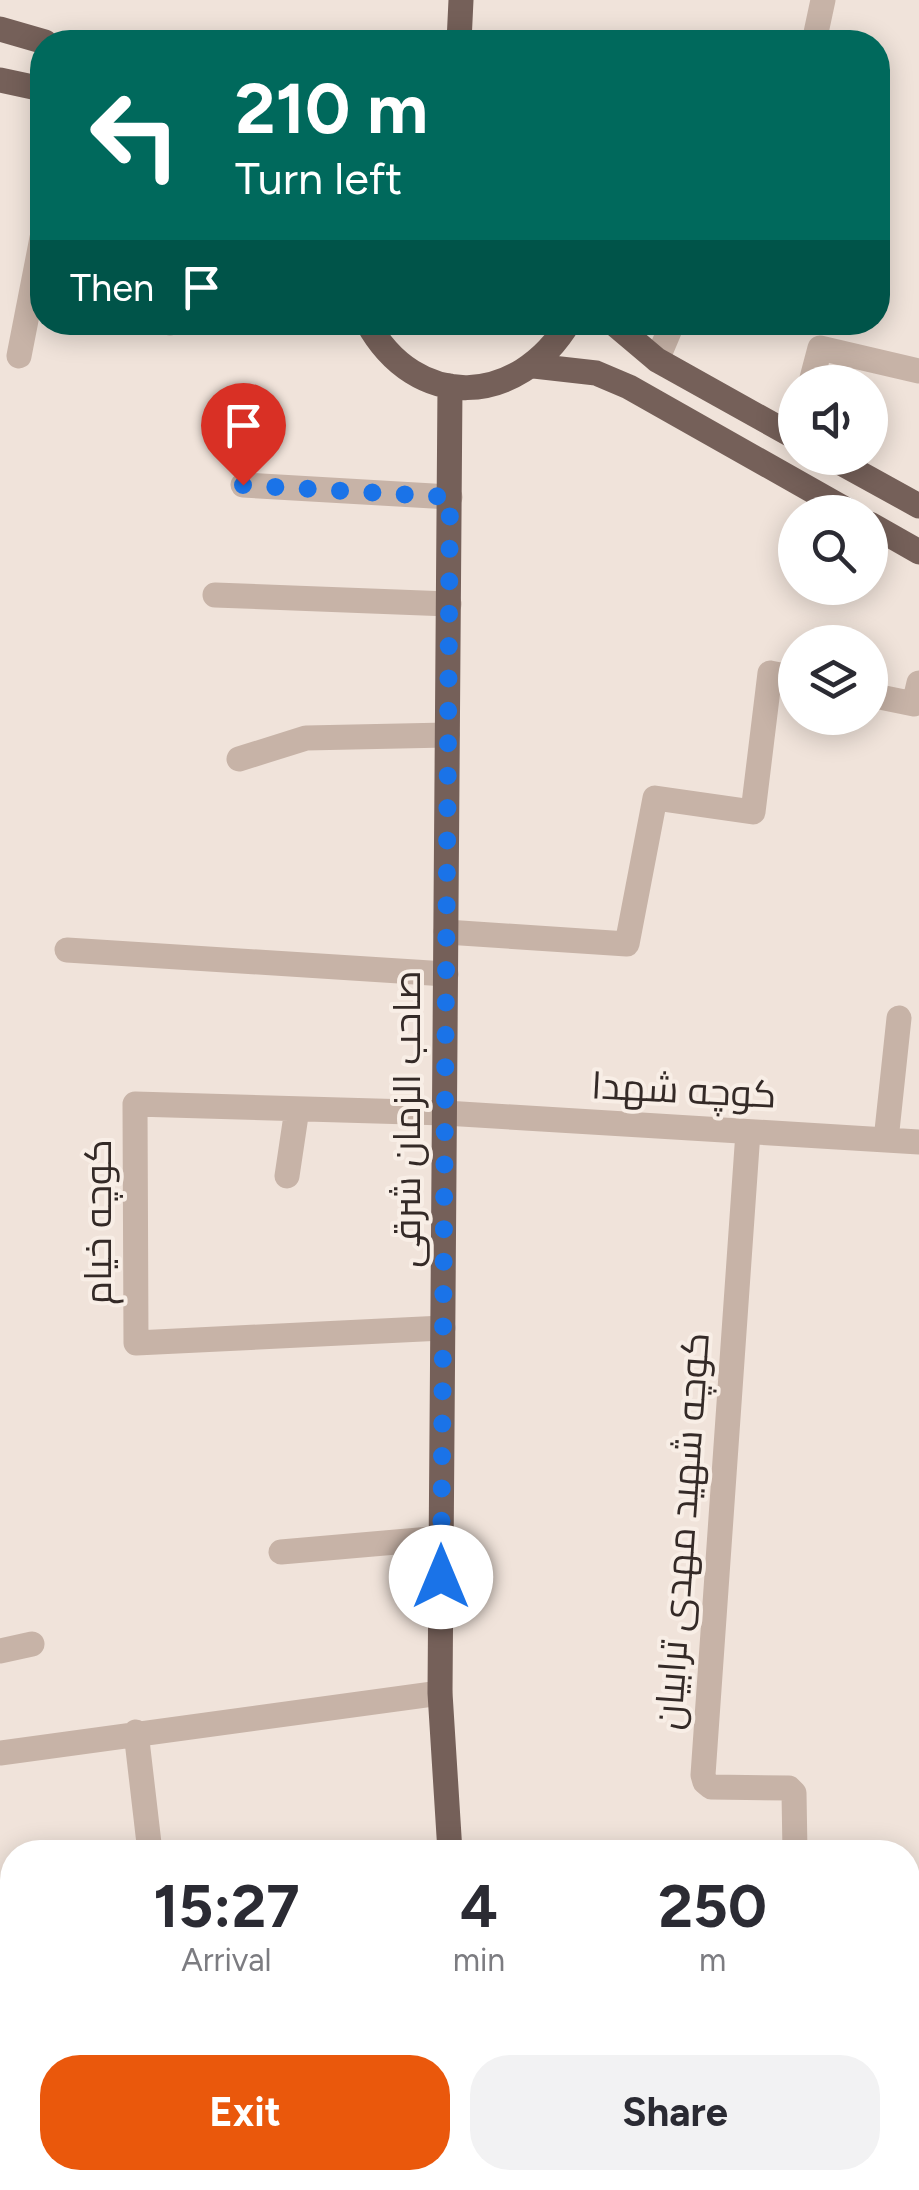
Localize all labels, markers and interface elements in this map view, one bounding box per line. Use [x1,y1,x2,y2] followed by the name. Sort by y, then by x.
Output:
[235,66,428,151] text: 210 m
[70,70,200,200] icon: left
[235,151,402,205] text: Turn left
[174,260,229,315] icon: arrive
[70,265,154,311] text: Then
[778,365,888,735] map controls
[778,365,888,475] button: sound
[201,383,286,486] pin
[216,398,271,453] icon: arrive
[778,495,888,605] button: search
[778,625,888,735] button: layers
[384,970,430,1268] street label: صاحب الزمان شرقی
[590,1062,778,1120] street label: کوچه شهدا
[75,1139,124,1305] street label: کوچه خیام
[645,1331,721,1731] street label: کوچه شهید مهدی ترابیان
[389,1525,493,1629] position arrow
[153,1870,300,1942] text: 15:27
[460,1870,498,1942] text: 4
[658,1870,767,1942] text: 250
[181,1941,272,1979] text: Arrival
[453,1941,505,1979] text: min
[699,1941,726,1979] text: m
[40,2055,450,2170] button: Exit
[470,2055,880,2170] button: Share

